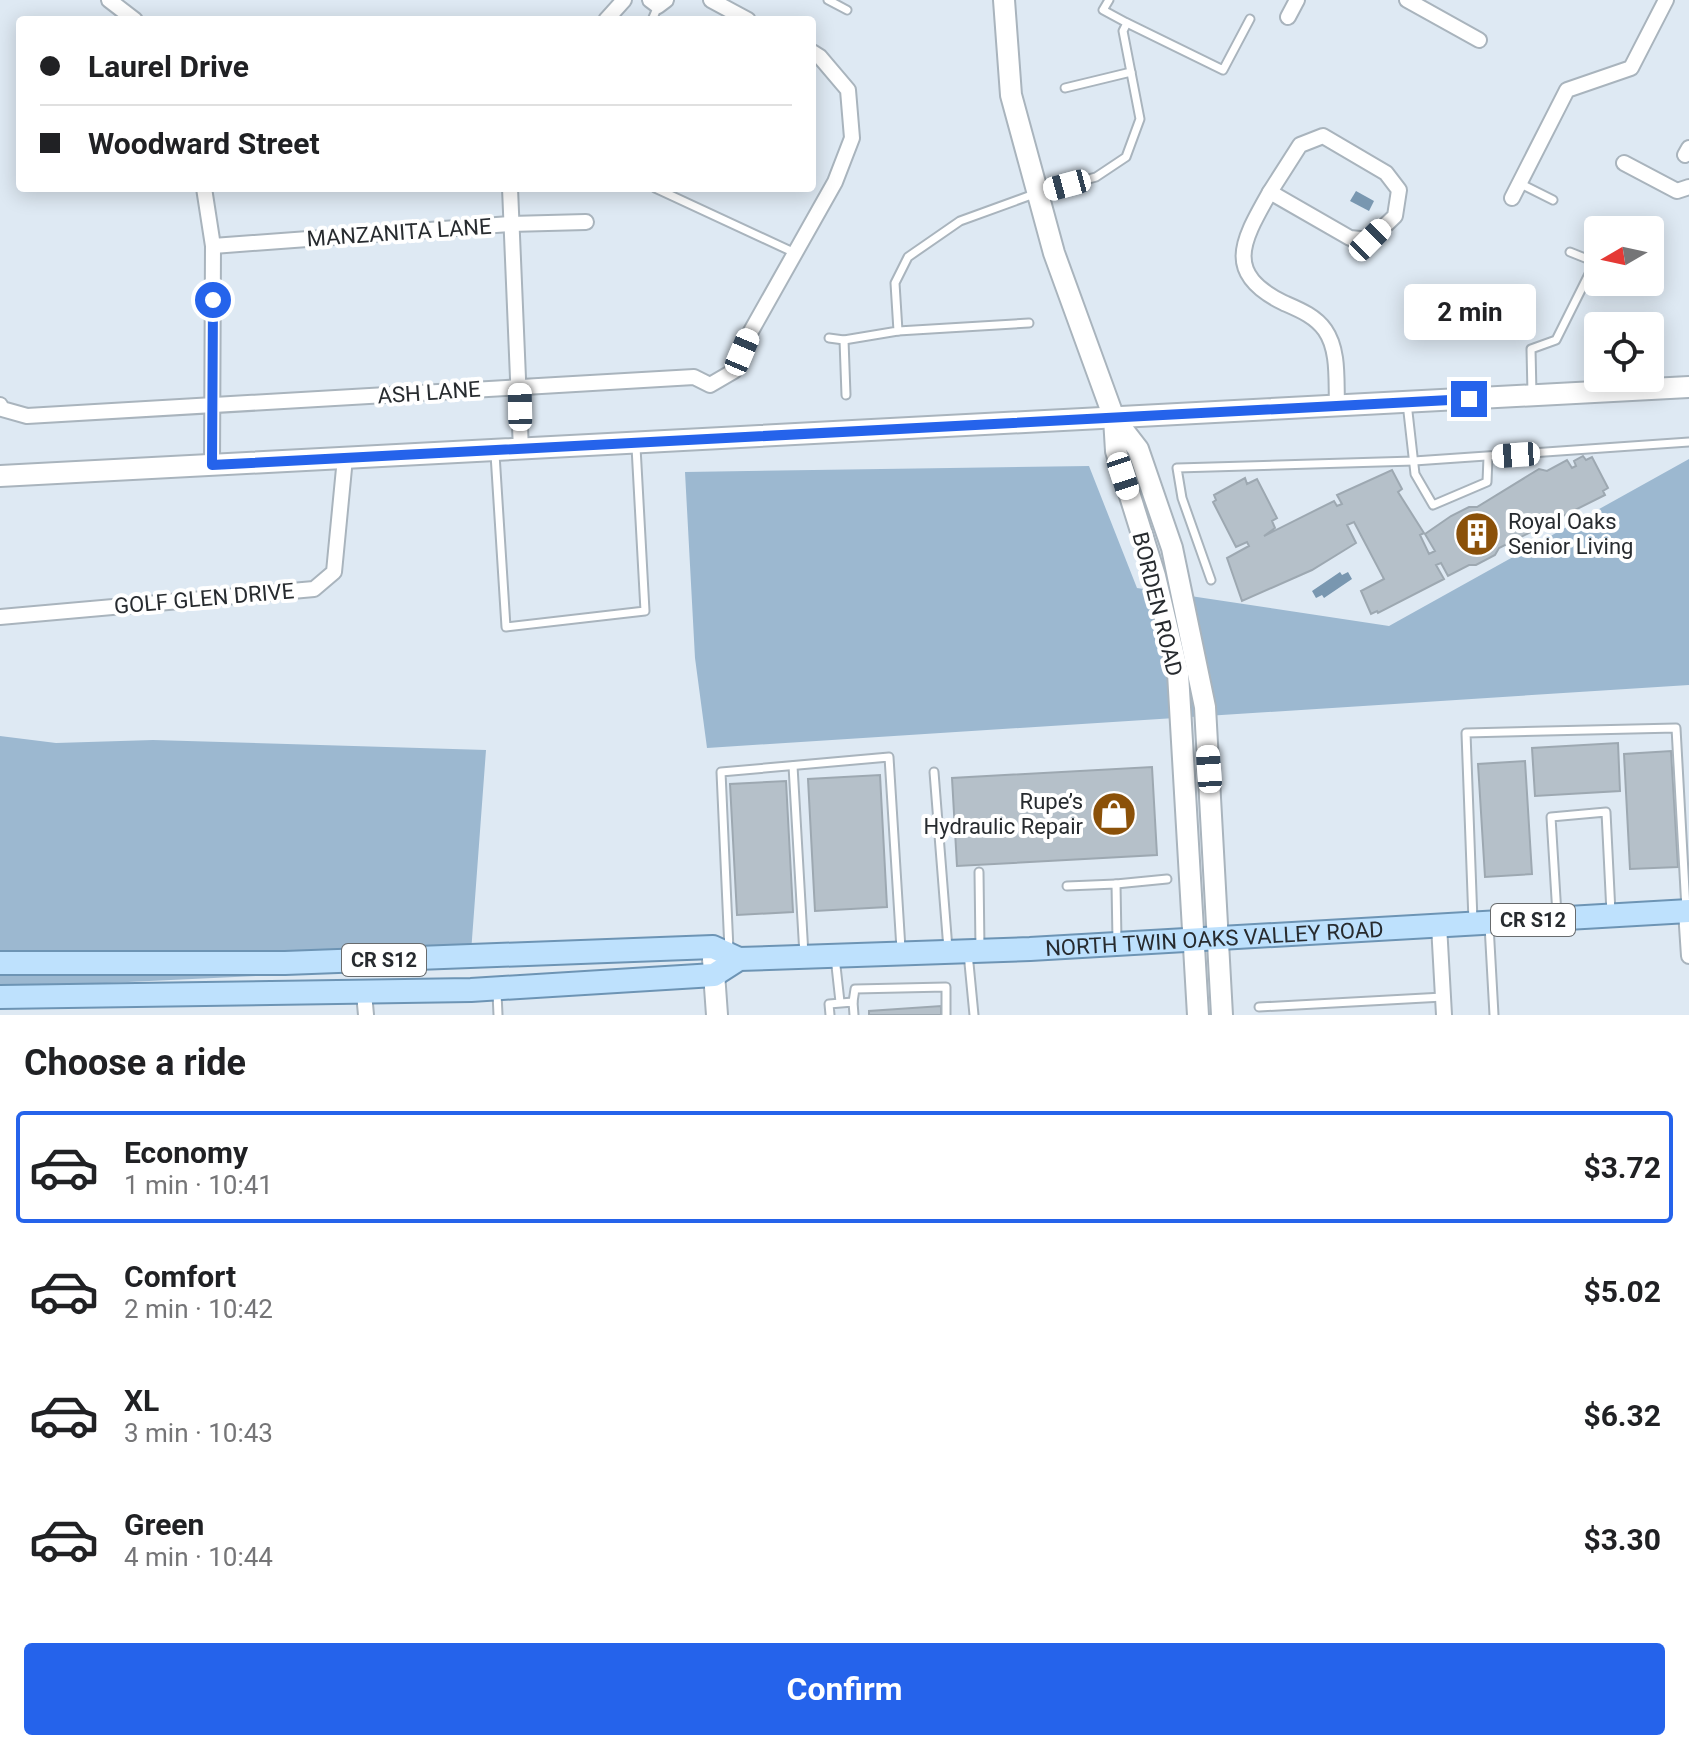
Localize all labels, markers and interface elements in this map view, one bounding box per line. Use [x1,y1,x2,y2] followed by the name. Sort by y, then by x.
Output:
[88,49,249,84] text: Laurel Drive
[88,126,320,161] text: Woodward Street
[1041,167,1093,203] car
[306,214,492,251] street label: MANZANITA LANE
[1345,215,1395,265] car
[1584,216,1664,296] north arrow
[1584,216,1664,392] map controls
[195,282,231,318] route start
[1403,283,1535,339] callout: 2 min
[1437,297,1503,327] text: 2 min
[1584,312,1664,392] button: locate
[722,325,762,379] car
[377,376,481,409] street label: ASH LANE
[1451,381,1487,417] route end
[508,383,532,431] car
[1491,441,1541,469] car
[1104,449,1142,503] car
[1508,509,1633,559] place label: Royal Oaks Senior Living
[1453,510,1501,558] building icon: Royal Oaks Senior Living
[1128,529,1188,679] street label: BORDEN ROAD
[113,578,295,619] street label: GOLF GLEN DRIVE
[1195,744,1223,794] car
[923,789,1084,839] place label: Rupe’s Hydraulic Repair
[1090,790,1138,838] shop icon: Rupe’s Hydraulic Repair
[1491,904,1575,936] road number: CR S12
[1045,917,1384,961] street label: NORTH TWIN OAKS VALLEY ROAD
[342,944,426,976] road number: CR S12
[24,1042,246,1084] text: Choose a ride
[28,1131,100,1203] icon: car
[124,1135,248,1170] text: Economy
[1583,1150,1661,1185] text: $3.72
[124,1170,273,1200] text: 1 min · 10:41
[28,1255,100,1327] icon: car
[124,1259,236,1294] text: Comfort
[1583,1274,1661,1309] text: $5.02
[124,1294,273,1324] text: 2 min · 10:42
[28,1379,100,1451] icon: car
[124,1383,159,1418] text: XL
[1583,1398,1661,1433] text: $6.32
[124,1418,273,1448] text: 3 min · 10:43
[28,1503,100,1575] icon: car
[124,1507,204,1542] text: Green
[1583,1522,1661,1557] text: $3.30
[124,1542,273,1572] text: 4 min · 10:44
[24,1643,1665,1735] button: Confirm

